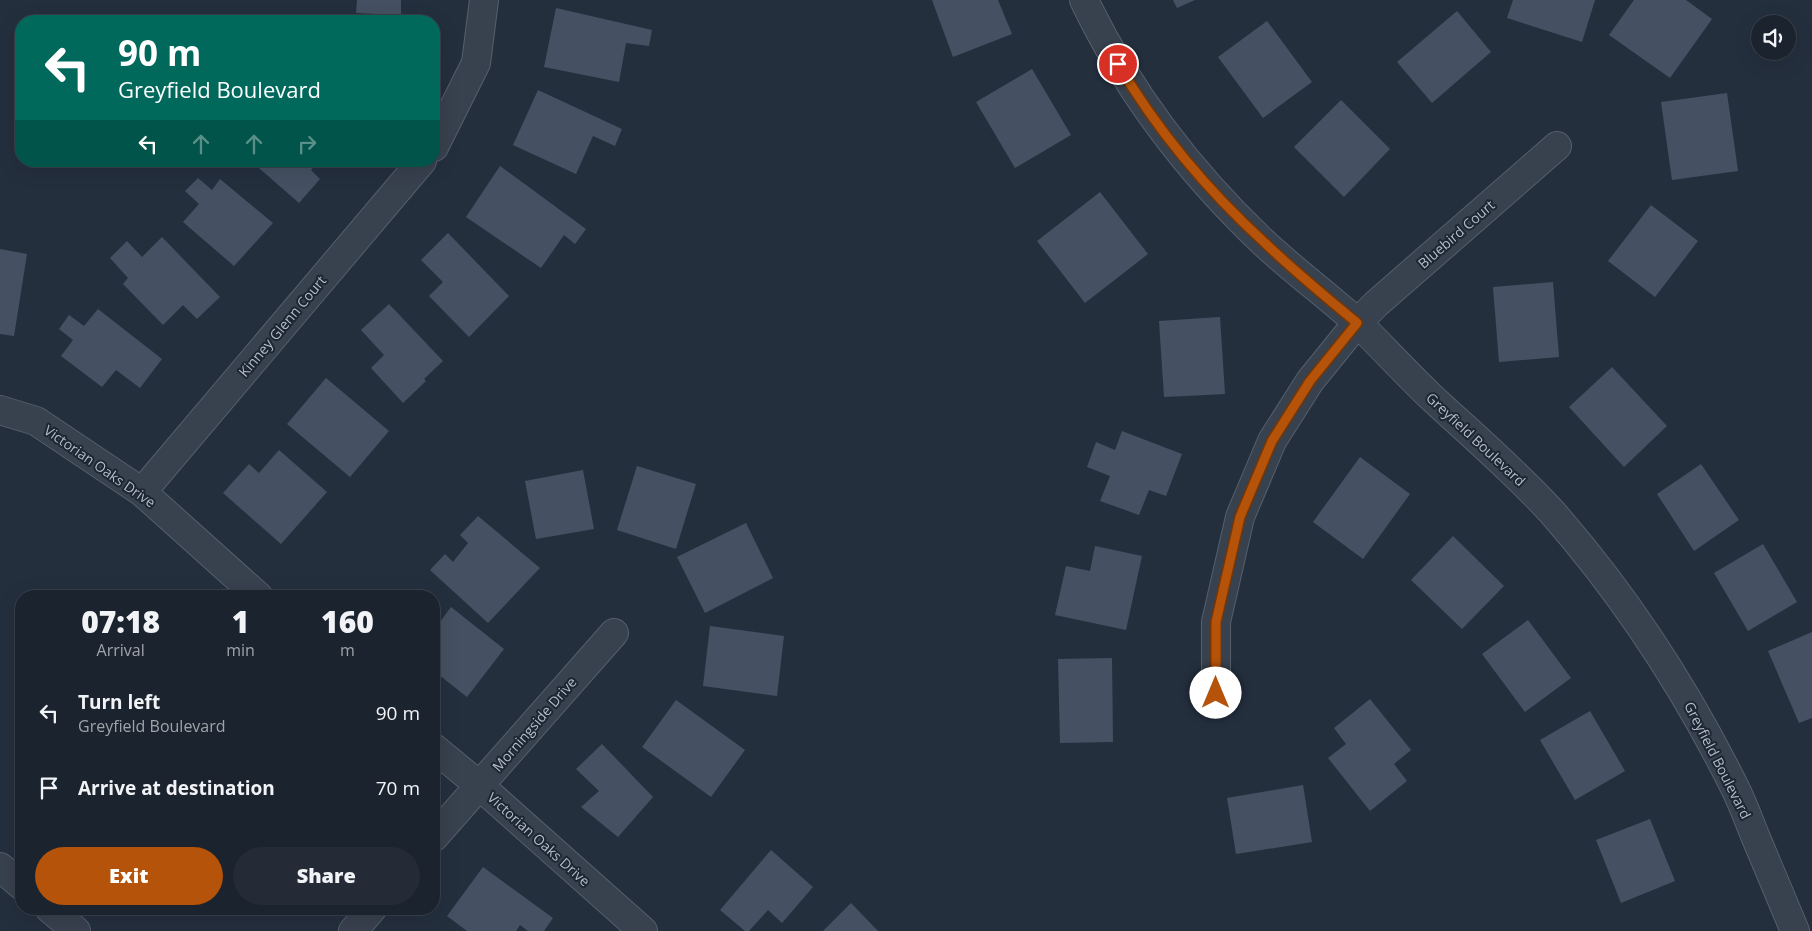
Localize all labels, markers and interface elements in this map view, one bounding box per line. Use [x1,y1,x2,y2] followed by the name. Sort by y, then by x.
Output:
[1751,15,1796,60] map controls
[1751,15,1796,60] button: sound
[118,29,201,76] text: 90 m
[35,35,100,100] icon: left
[1097,43,1139,85] pin
[1104,50,1132,78] icon: arrive
[118,74,321,104] text: Greyfield Boulevard
[134,130,162,158] icon: left
[187,130,215,158] icon: ahead
[240,130,268,158] icon: ahead
[293,130,321,158] icon: right
[1414,195,1498,273] street label: Bluebird Court
[234,271,330,381] street label: Kinney Glenn Court
[1422,388,1530,490] street label: Greyfield Boulevard
[41,420,160,512] street label: Victorian Oaks Drive
[81,601,160,642] text: 07:18
[232,601,249,642] text: 1
[321,601,374,642] text: 160
[97,639,145,661] text: Arrival
[226,639,255,661] text: min
[340,639,355,661] text: m
[1189,666,1241,718] position arrow
[488,673,580,775] street label: Morningside Drive
[78,689,160,715] text: Turn left
[1680,698,1756,822] street label: Greyfield Boulevard
[35,699,63,727] icon: left
[376,700,420,726] text: 90 m
[78,715,226,737] text: Greyfield Boulevard
[35,774,63,802] icon: arrive
[78,775,275,801] text: Arrive at destination
[376,775,420,801] text: 70 m
[484,788,594,890] street label: Victorian Oaks Drive
[35,847,223,905] button: Exit
[233,847,420,905] button: Share

